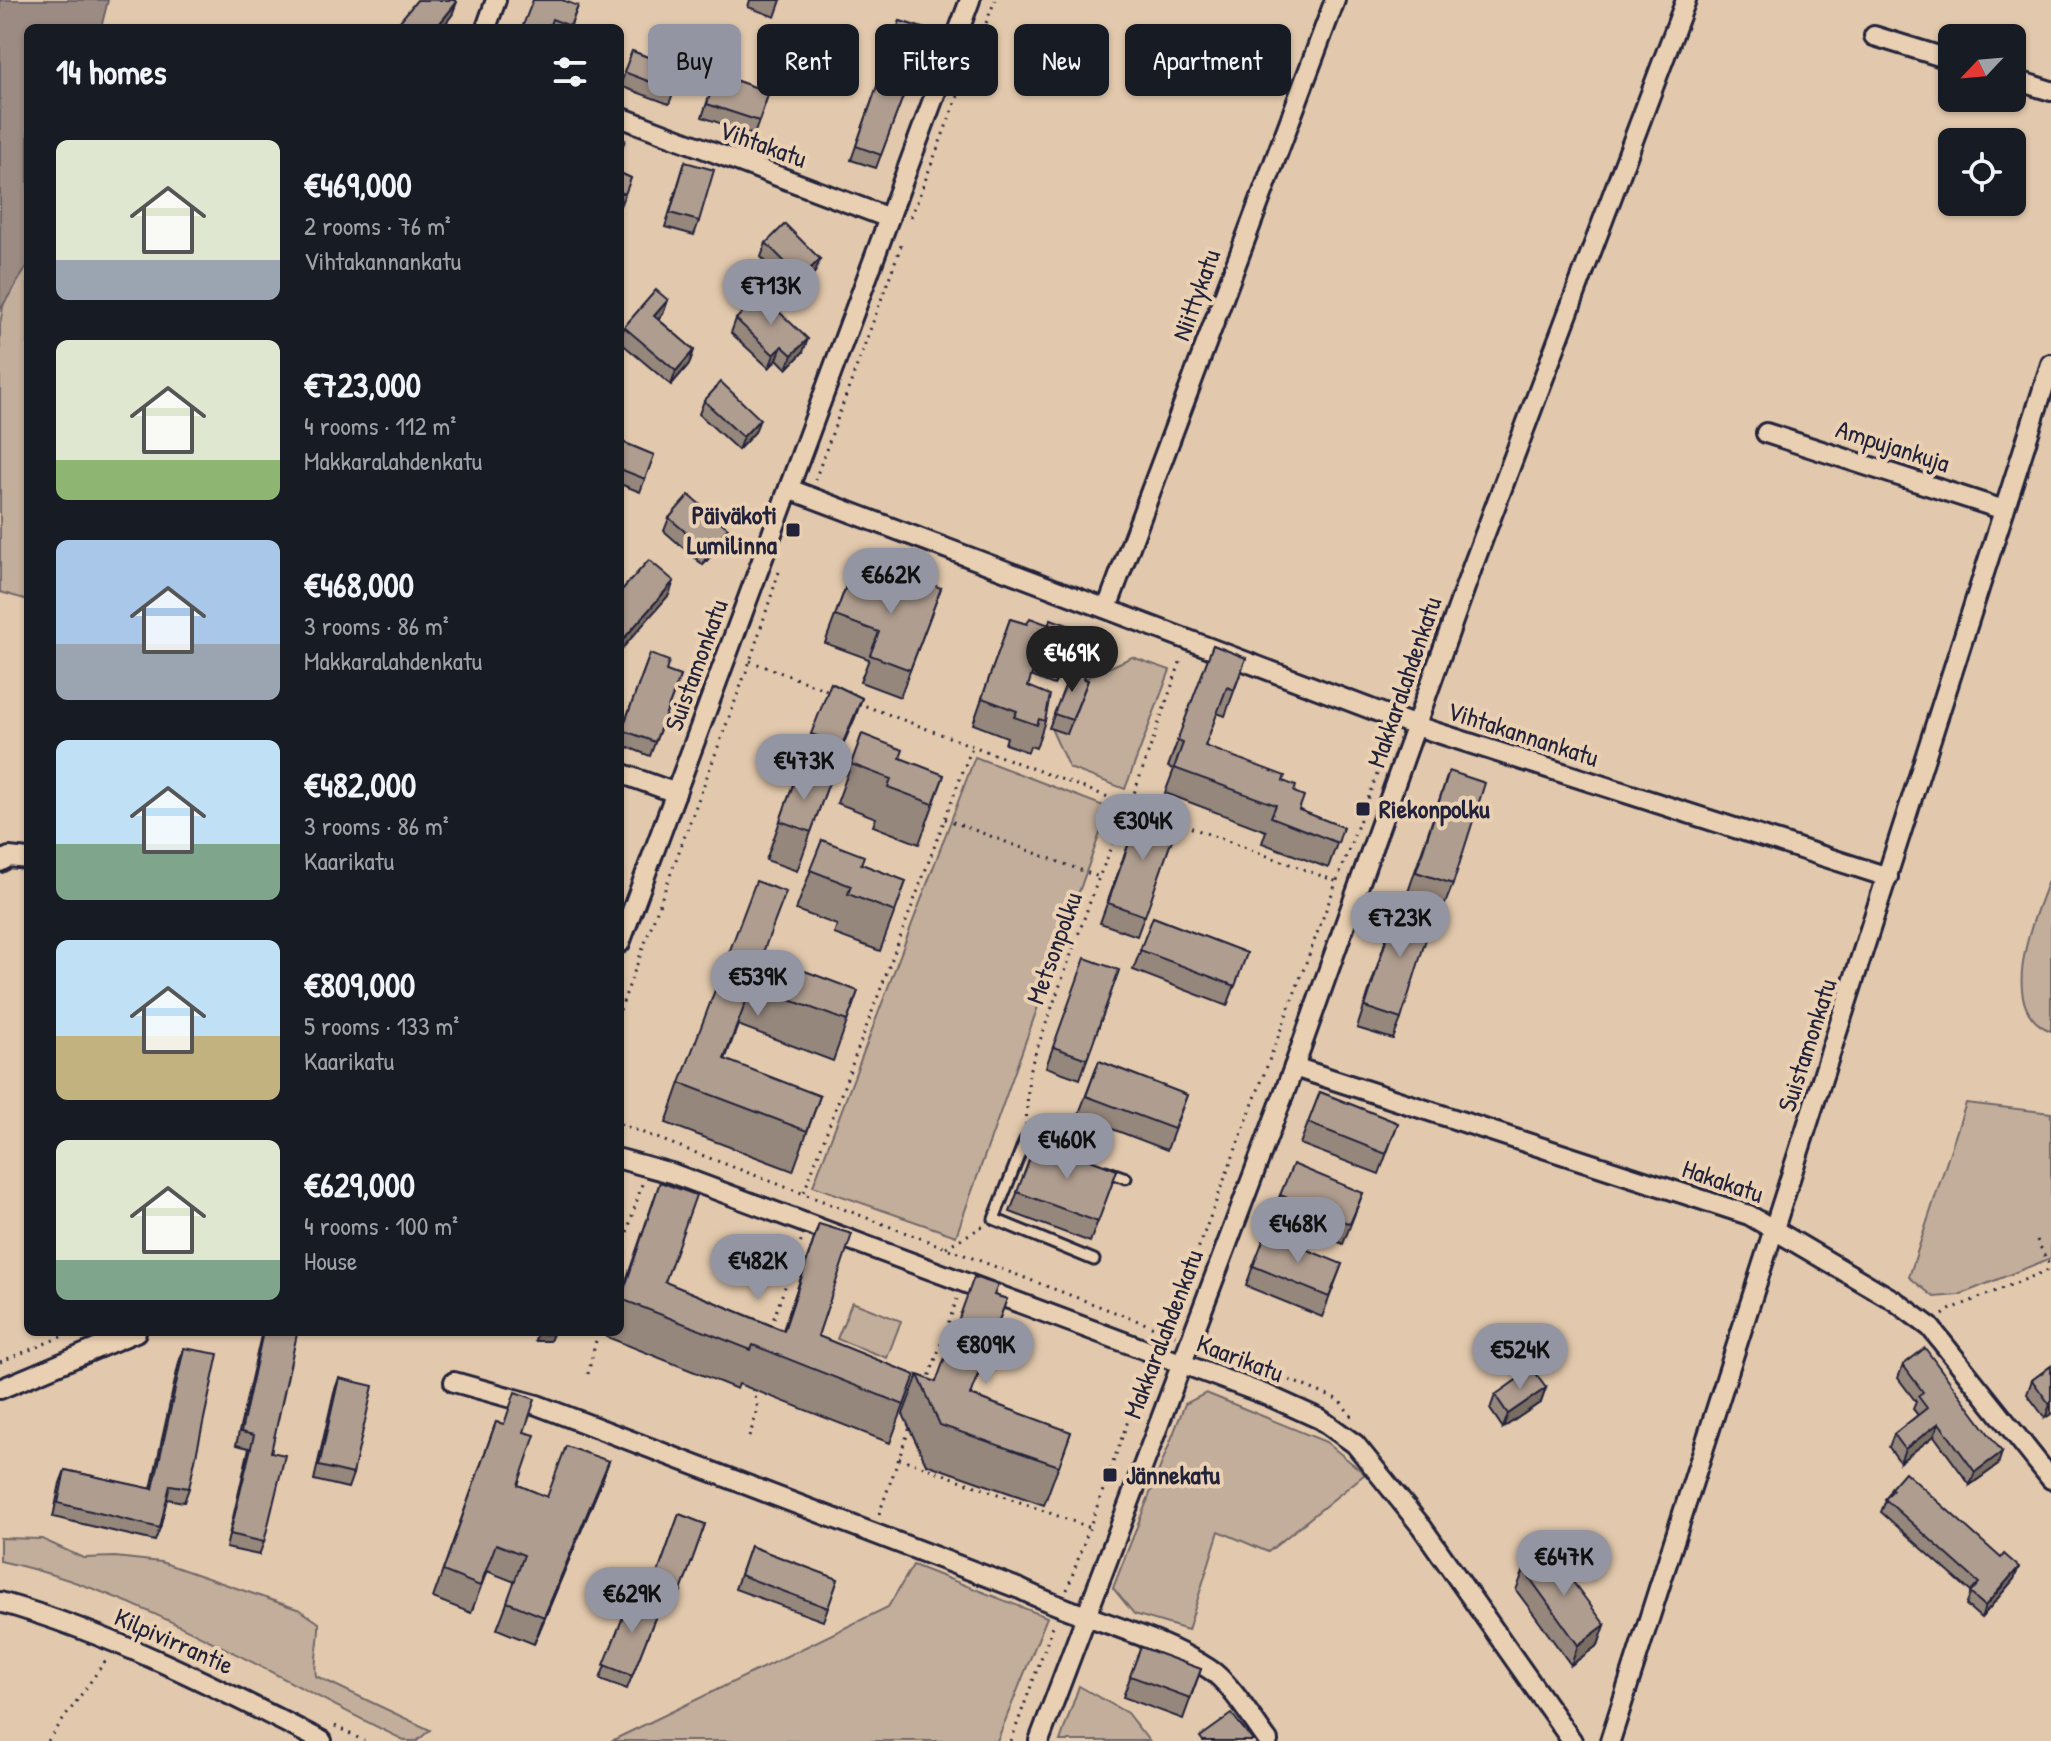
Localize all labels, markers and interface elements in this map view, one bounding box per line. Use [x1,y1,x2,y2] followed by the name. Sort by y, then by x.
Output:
[648,24,741,96] chip: Buy
[757,24,859,96] chip: Rent
[875,24,998,96] chip: Filters
[1014,24,1109,96] chip: New
[1125,24,1291,96] chip: Apartment
[1938,24,2026,112] north arrow
[1938,24,2026,216] map controls
[56,49,167,95] text: 14 homes
[548,50,592,94] icon: filters
[715,112,812,176] street label: Vihtakatu
[1938,128,2026,216] button: locate
[304,162,412,208] text: €469,000
[120,172,216,268] icon: home
[304,208,451,243] text: 2 rooms · 76 m²
[304,243,461,278] text: Vihtakannankatu
[1163,244,1228,345] street label: Niittykatu
[715,259,827,327] pin: €713K
[741,267,801,302] text: €713K
[304,362,421,408] text: €723,000
[120,372,216,468] icon: home
[304,408,456,443] text: 4 rooms · 112 m²
[1832,411,1954,480] street label: Ampujankuja
[304,443,482,478] text: Makkaralahdenkatu
[687,497,778,562] place label: Päiväkoti Lumilinna
[784,521,802,539] marker: Päiväkoti Lumilinna
[835,548,947,616] pin: €662K
[861,556,921,591] text: €662K
[304,562,414,608] text: €468,000
[120,572,216,668] icon: home
[1358,592,1449,772] street label: Makkaralahdenkatu
[656,594,735,735] street label: Suistamonkatu
[304,608,449,643] text: 3 rooms · 86 m²
[1016,626,1128,694] pin: €469K
[1044,634,1100,669] text: €469K
[304,643,482,678] text: Makkaralahdenkatu
[1443,693,1603,774] street label: Vihtakannankatu
[748,734,860,802] pin: €473K
[774,742,834,777] text: €473K
[304,762,416,808] text: €482,000
[120,772,216,868] icon: home
[1379,791,1490,827] place label: Riekonpolku
[1087,794,1199,862] pin: €304K
[1354,800,1372,818] marker: Riekonpolku
[1113,802,1173,837] text: €304K
[304,808,449,843] text: 3 rooms · 86 m²
[304,843,394,878] text: Kaarikatu
[1017,887,1090,1009] street label: Metsonpolku
[1344,891,1456,959] pin: €723K
[1369,899,1431,934] text: €723K
[702,950,814,1018] pin: €539K
[729,958,787,993] text: €539K
[304,962,415,1008] text: €809,000
[120,972,216,1068] icon: home
[1769,974,1844,1116] street label: Suistamonkatu
[304,1008,459,1043] text: 5 rooms · 133 m²
[304,1043,394,1078] text: Kaarikatu
[1011,1113,1123,1181] pin: €460K
[1038,1121,1096,1156] text: €460K
[1678,1150,1768,1211] street label: Hakakatu
[304,1162,415,1208] text: €629,000
[120,1172,216,1268] icon: home
[1242,1197,1354,1265] pin: €468K
[1269,1205,1327,1240] text: €468K
[304,1208,458,1243] text: 4 rooms · 100 m²
[702,1234,814,1302] pin: €482K
[728,1242,788,1277] text: €482K
[304,1243,357,1278] text: House
[1114,1244,1211,1423] street label: Makkaralahdenkatu
[930,1318,1042,1386] pin: €809K
[1464,1323,1576,1391] pin: €524K
[1192,1325,1289,1390] street label: Kaarikatu
[957,1326,1015,1361] text: €809K
[1490,1331,1550,1366] text: €524K
[1126,1457,1221,1492] place label: Jännekatu
[1101,1466,1119,1484] marker: Jännekatu
[1508,1530,1620,1598] pin: €647K
[1534,1538,1594,1573] text: €647K
[576,1567,688,1635] pin: €629K
[603,1575,661,1610] text: €629K
[109,1599,239,1682] street label: Kilpivirrantie

